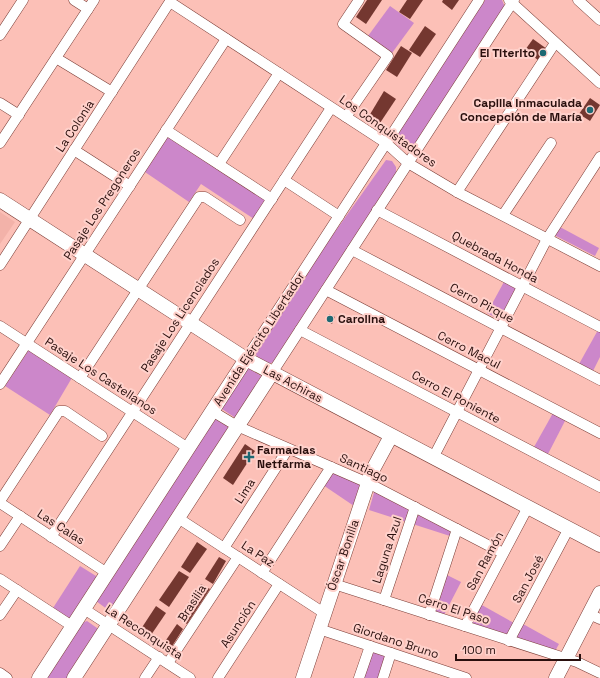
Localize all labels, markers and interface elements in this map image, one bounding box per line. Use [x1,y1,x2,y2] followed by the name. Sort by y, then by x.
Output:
[480,45,535,61] place label: El Titerito
[538,48,548,58] marker: El Titerito
[336,91,440,171] street label: Los Conquistadores
[460,95,582,125] place label: Capilla Inmaculada Concepción de María
[52,97,98,155] street label: La Colonia
[585,105,595,115] marker: Capilla Inmaculada Concepción de María
[60,145,144,263] street label: Pasaje Los Pregoneros
[449,227,541,287] street label: Quebrada Honda
[137,255,223,375] street label: Pasaje Los Licenciados
[210,269,309,409] street label: Avenida Ejército Libertador
[447,279,517,327] street label: Cerro Pirque
[338,311,385,327] place label: Carolina
[325,314,335,324] marker: Carolina
[435,327,503,373] street label: Cerro Macul
[42,334,160,418] street label: Pasaje Los Castellanos
[260,362,326,406] street label: Las Achiras
[409,367,503,427] street label: Cerro El Poniente
[257,442,315,472] place label: Farmacias Netfarma
[337,450,391,486] street label: Santiago
[244,452,254,462] marker: Farmacias Netfarma
[231,475,259,507] street label: Lima
[34,506,88,548] street label: Las Calas
[369,514,405,586] street label: Laguna Azul
[323,517,363,593] street label: Óscar Bonilla
[463,529,507,593] street label: San Ramón
[238,537,278,571] street label: La Paz
[509,552,547,606] street label: San José
[174,581,210,625] street label: Brasilia
[416,590,492,628] street label: Cerro El Paso
[217,597,259,651] street label: Asunción
[102,601,186,663] street label: La Reconquista
[351,620,441,662] street label: Giordano Bruno
[456,636,580,662] scale bar
[462,642,496,658] text: 100 m

